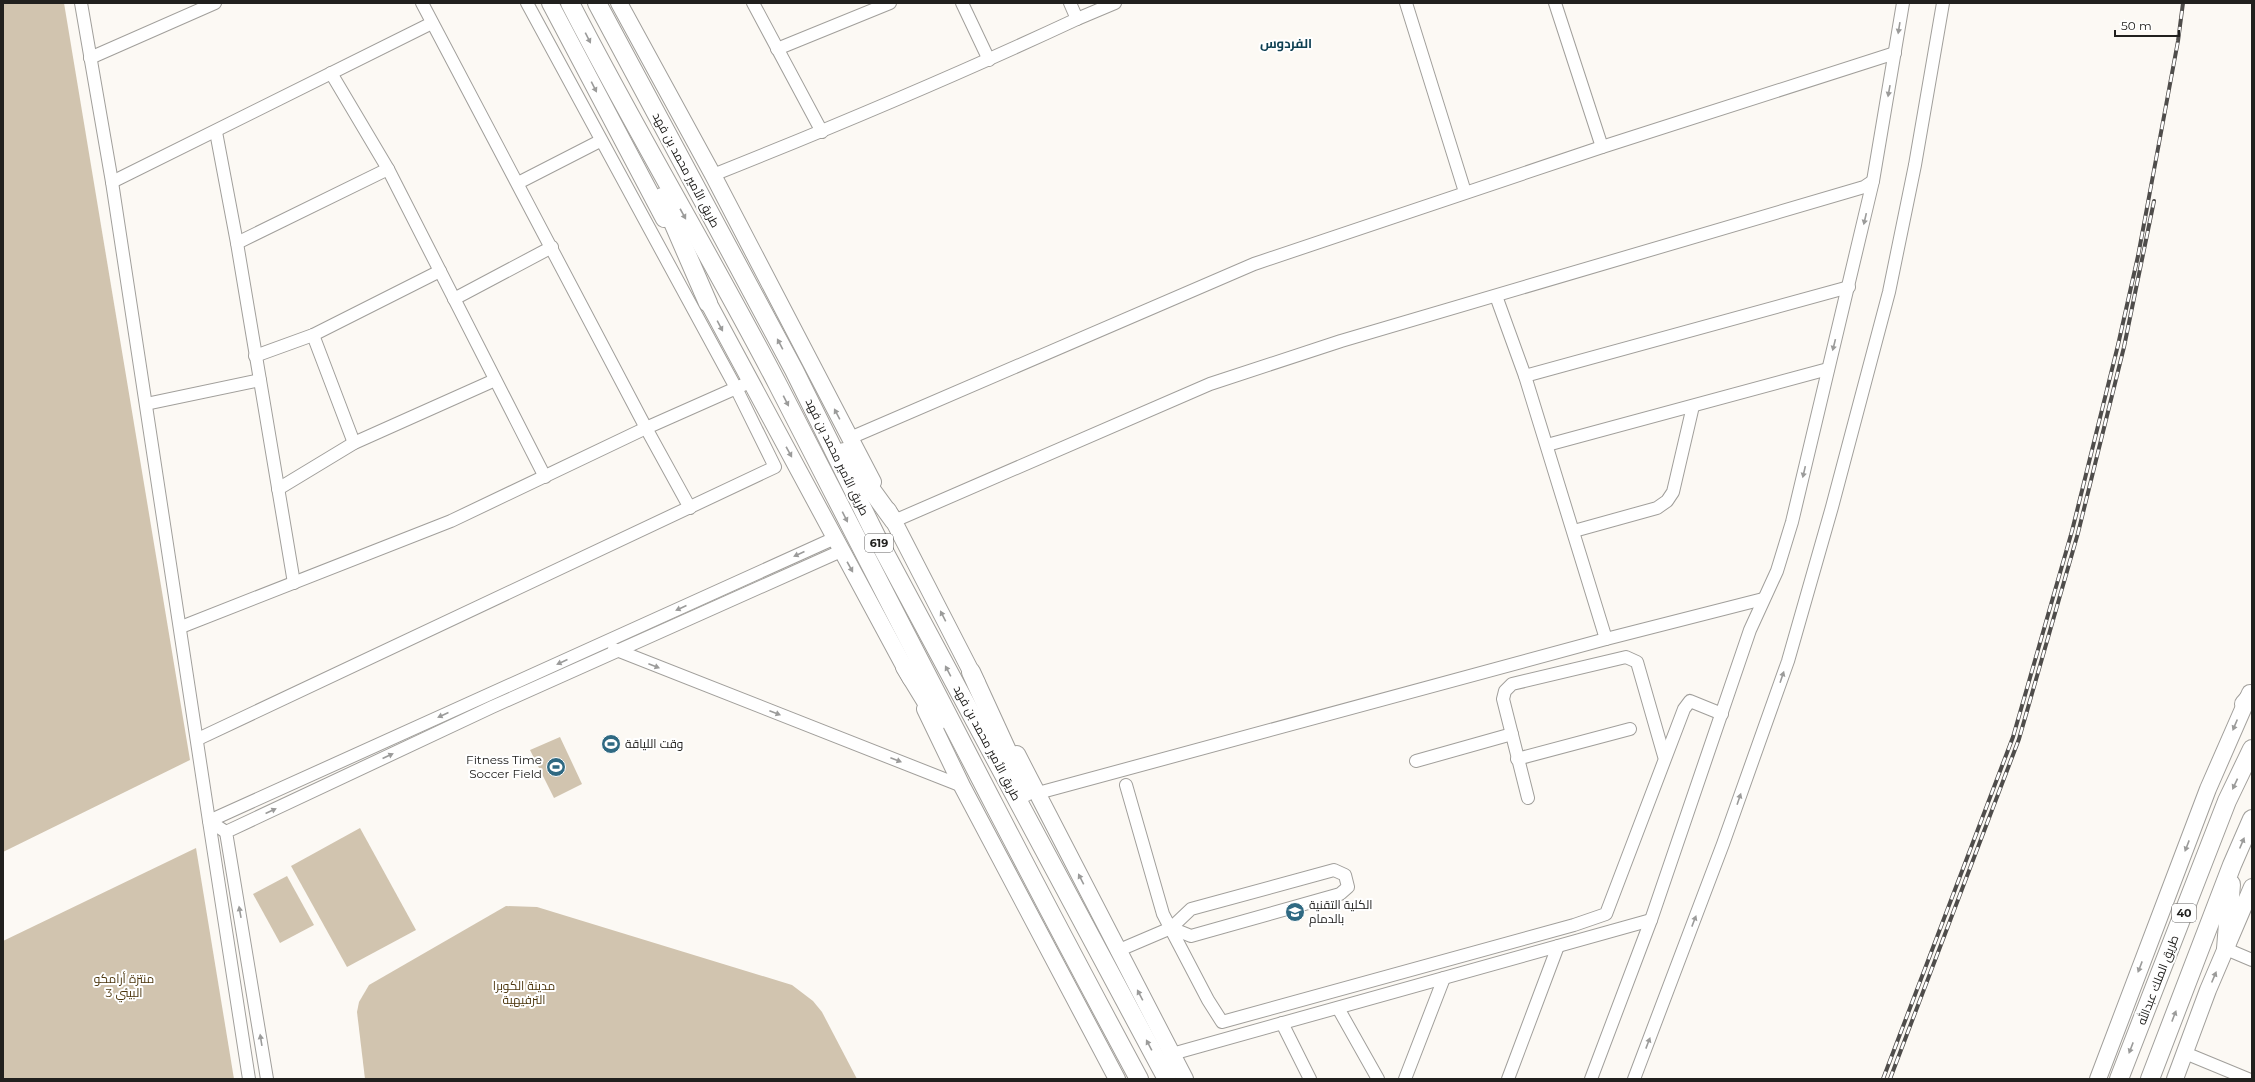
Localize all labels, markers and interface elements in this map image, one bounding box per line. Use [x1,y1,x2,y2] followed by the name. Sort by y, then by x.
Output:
[2115,12,2179,38] scale bar
[2121,18,2152,33] text: 50 m
[1896,22,1902,34] one-way arrow
[585,32,591,43] one-way arrow
[1260,35,1312,52] district label: الفردوس
[591,82,597,93] one-way arrow
[1885,85,1891,97] one-way arrow
[650,110,723,230] street label: طريق الأمير محمد بن فهد
[680,208,687,220] one-way arrow
[1861,213,1867,225] one-way arrow
[717,320,724,332] one-way arrow
[776,338,783,350] one-way arrow
[1831,339,1837,351] one-way arrow
[783,396,789,407] one-way arrow
[803,396,872,518] street label: طريق الأمير محمد بن فهد
[834,408,841,419] one-way arrow
[786,446,793,458] one-way arrow
[1800,465,1806,478] one-way arrow
[842,511,848,523] one-way arrow
[865,534,893,552] road number: 619
[793,551,805,558] one-way arrow
[846,561,853,573] one-way arrow
[675,605,686,611] one-way arrow
[939,610,946,622] one-way arrow
[557,659,568,665] one-way arrow
[648,663,660,669] one-way arrow
[945,665,952,677] one-way arrow
[1780,670,1786,682] one-way arrow
[951,683,1024,803] street label: طريق الأمير محمد بن فهد
[769,710,781,716] one-way arrow
[437,712,449,718] one-way arrow
[2232,720,2238,731] one-way arrow
[600,733,622,755] sports icon: وقت اللياقة
[625,736,683,751] place label: وقت اللياقة
[466,752,542,781] place label: Fitness Time Soccer Field
[383,753,394,759] one-way arrow
[545,756,567,778] sports icon: Fitness Time Soccer Field
[890,758,902,764] one-way arrow
[2232,778,2238,790] one-way arrow
[1737,793,1743,805] one-way arrow
[265,808,276,814] one-way arrow
[2239,837,2245,849] one-way arrow
[2183,840,2189,852] one-way arrow
[1078,874,1085,885] one-way arrow
[1309,897,1372,927] place label: الكلية التقنية بالدمام
[1284,901,1306,923] school or university icon: الكلية التقنية بالدمام
[2172,904,2196,922] road number: 40
[237,906,243,918] one-way arrow
[1692,915,1698,927] one-way arrow
[2134,933,2182,1027] street label: طريق الملك عبدالله
[2137,962,2143,974] one-way arrow
[94,971,154,1003] park label: منتزة أرامكو البيئي 3
[2211,972,2217,983] one-way arrow
[493,978,555,1007] park label: مدينة الكوبرا الترفيهية
[1137,989,1144,1001] one-way arrow
[2172,1010,2178,1022] one-way arrow
[257,1034,263,1047] one-way arrow
[1645,1036,1651,1048] one-way arrow
[1146,1039,1152,1050] one-way arrow
[2128,1043,2134,1055] one-way arrow

